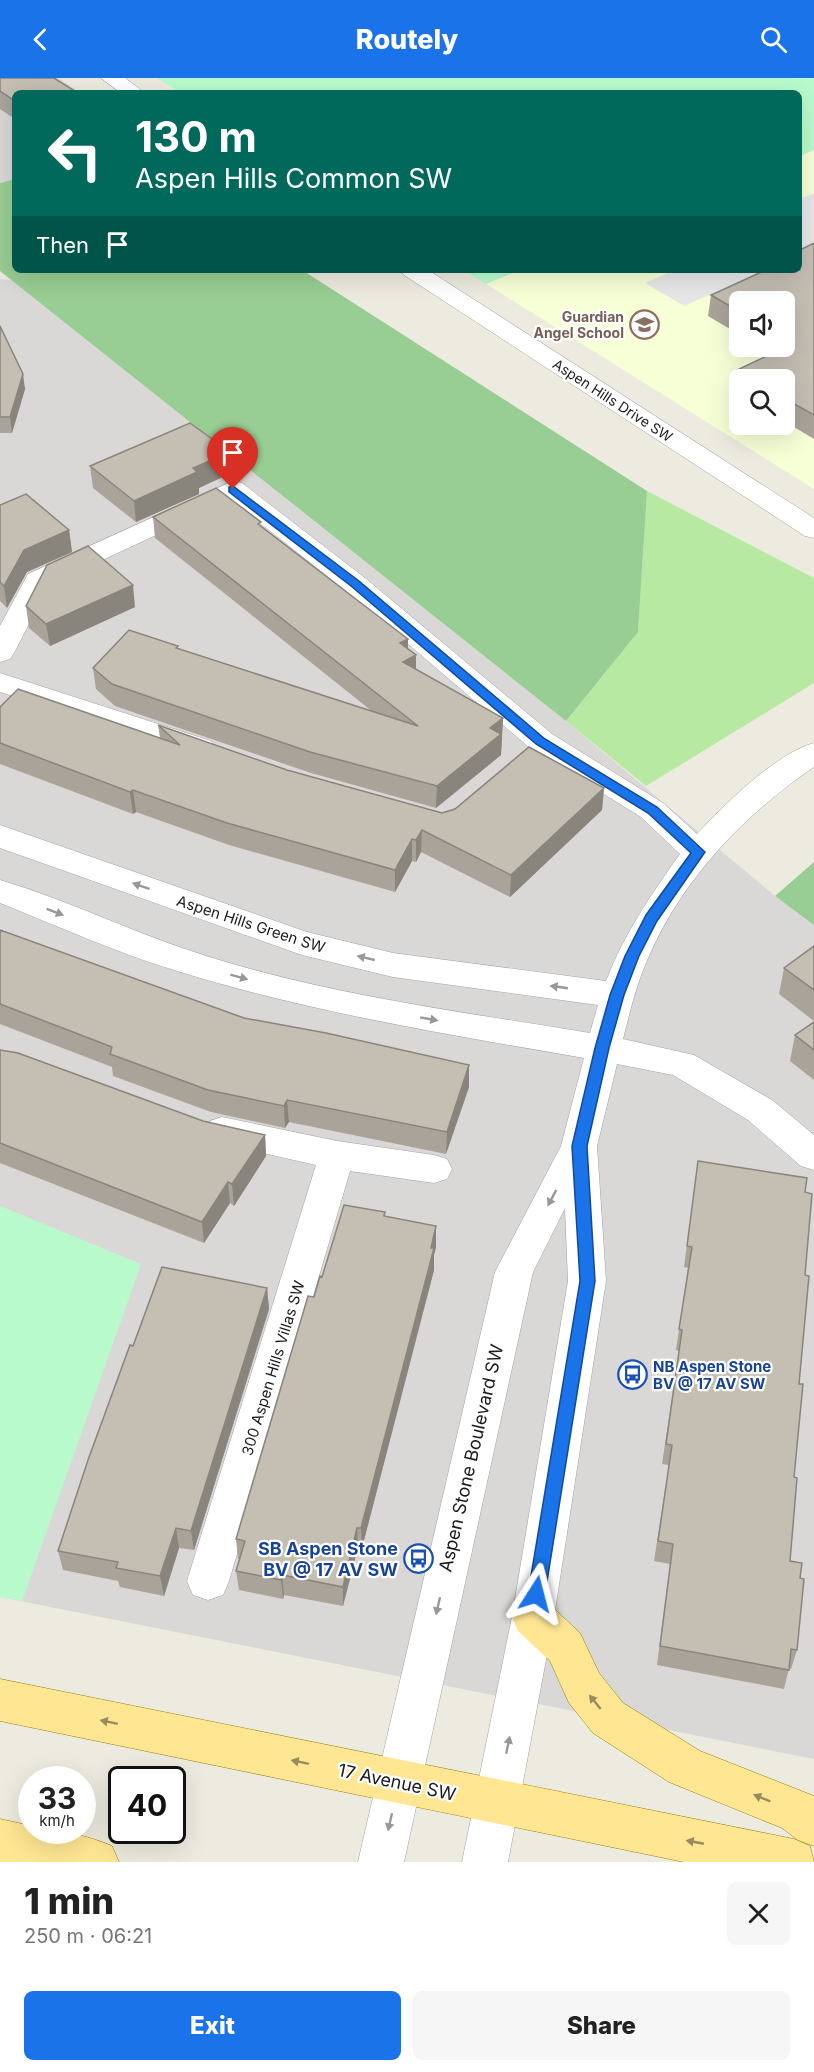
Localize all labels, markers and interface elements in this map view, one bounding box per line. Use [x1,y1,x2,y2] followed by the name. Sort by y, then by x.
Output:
[24,23,57,56] icon: back
[356,23,458,56] text: Routely
[757,23,790,56] icon: search
[135,111,257,162] text: 130 m
[36,114,114,192] icon: left
[135,162,452,195] text: Aspen Hills Common SW
[101,228,134,261] icon: arrive
[36,232,89,258] text: Then
[729,291,795,435] map controls
[729,291,795,357] button: sound
[533,308,624,341] place label: Guardian Angel School
[629,308,661,340] school or university icon: Guardian Angel School
[550,355,676,445] street label: Aspen Hills Drive SW
[729,369,795,435] button: search
[207,427,258,489] pin
[216,436,249,469] icon: arrive
[132,881,150,891] one-way arrow
[174,891,328,957] street label: Aspen Hills Green SW
[46,908,64,918] one-way arrow
[357,953,375,963] one-way arrow
[229,972,248,982] one-way arrow
[549,983,568,992] one-way arrow
[419,1015,438,1024] one-way arrow
[548,1189,557,1206] one-way arrow
[237,1278,309,1458] street label: 300 Aspen Hills Villas SW
[435,1342,508,1574] street label: Aspen Stone Boulevard SW
[653,1357,771,1393] place label: NB Aspen Stone BV @ 17 AV SW
[616,1359,648,1391] bus stop icon: NB Aspen Stone BV @ 17 AV SW
[258,1538,398,1580] place label: SB Aspen Stone BV @ 17 AV SW
[403,1542,435,1574] bus stop icon: SB Aspen Stone BV @ 17 AV SW
[504,1562,568,1626] position arrow
[433,1596,442,1615] one-way arrow
[589,1694,602,1710] one-way arrow
[99,1717,118,1726] one-way arrow
[504,1736,514,1754] one-way arrow
[290,1757,309,1766] one-way arrow
[336,1759,458,1805] street label: 17 Avenue SW
[108,1766,186,1844] speed limit sign: 40
[38,1780,76,1816] text: 33
[753,1793,771,1803] one-way arrow
[39,1811,75,1830] text: km/h
[384,1813,394,1832] one-way arrow
[685,1837,704,1846] one-way arrow
[24,1879,114,1923] text: 1 min
[727,1882,790,1945] button: close
[24,1924,152,1948] text: 250 m · 06:21
[24,1991,401,2060] button: Exit
[413,1991,790,2060] button: Share

